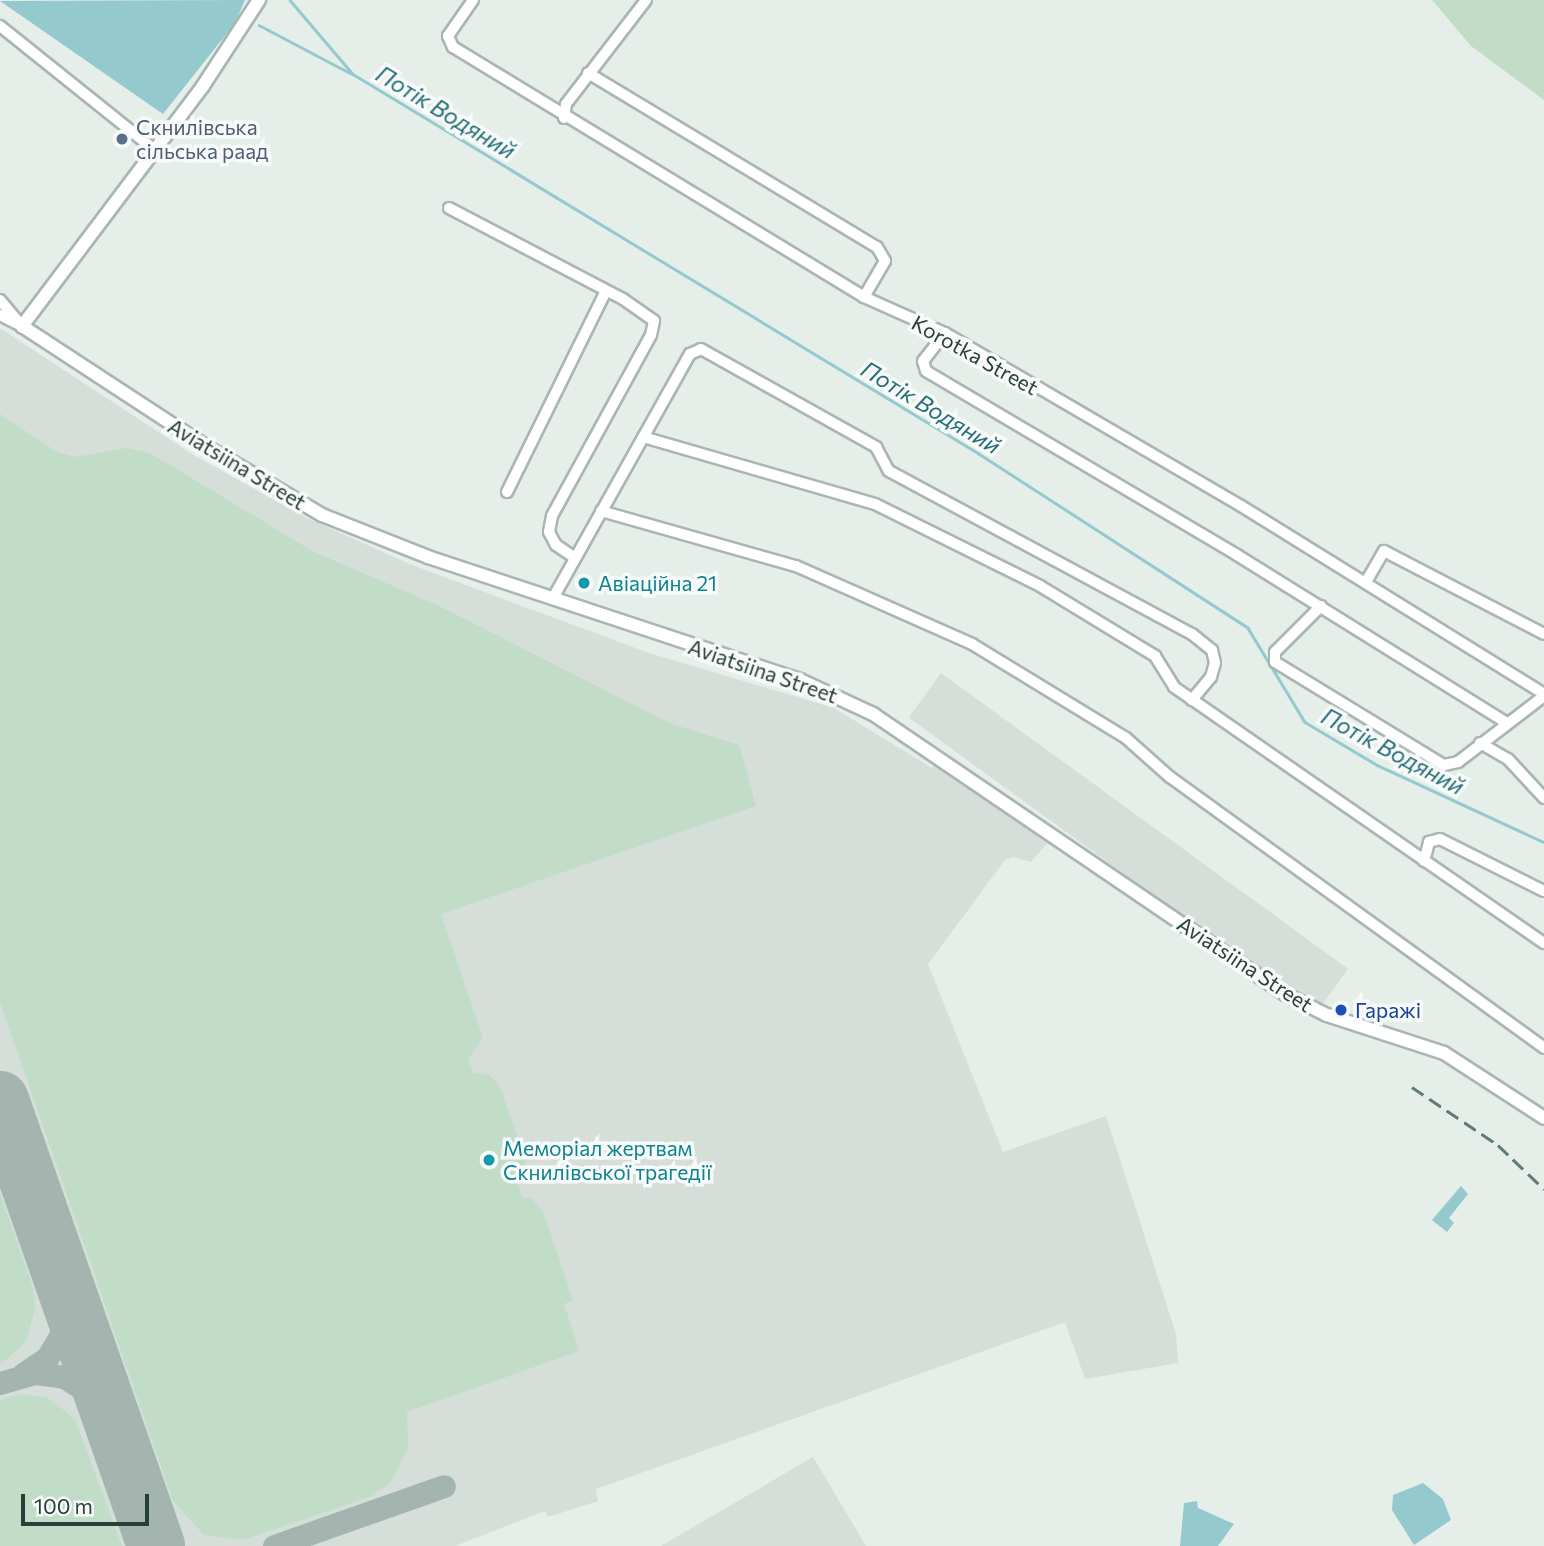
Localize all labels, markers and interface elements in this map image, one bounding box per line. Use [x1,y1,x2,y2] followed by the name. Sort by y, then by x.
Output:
[371,60,521,164] water label: Потік Водяний
[136,114,268,164] place label: Скнилівська сільська раад
[114,131,130,147] marker: Скнилівська сільська раад
[907,310,1043,400] street label: Korotka Street
[856,355,1006,459] water label: Потік Водяний
[164,413,310,515] street label: Aviatsiina Street
[598,570,717,596] place label: Авіаційна 21
[576,575,592,591] marker: Авіаційна 21
[685,634,841,708] street label: Aviatsiina Street
[1317,702,1469,800] water label: Потік Водяний
[1173,911,1317,1017] street label: Aviatsiina Street
[1355,997,1421,1023] place label: Гаражі
[1333,1002,1349,1018] marker: Гаражі
[503,1135,712,1185] place label: Меморіал жертвам Скнилівської трагедії
[481,1152,497,1168] marker: Меморіал жертвам Скнилівської трагедії
[24,1480,152,1524] scale bar
[34,1493,93,1518] text: 100 m

